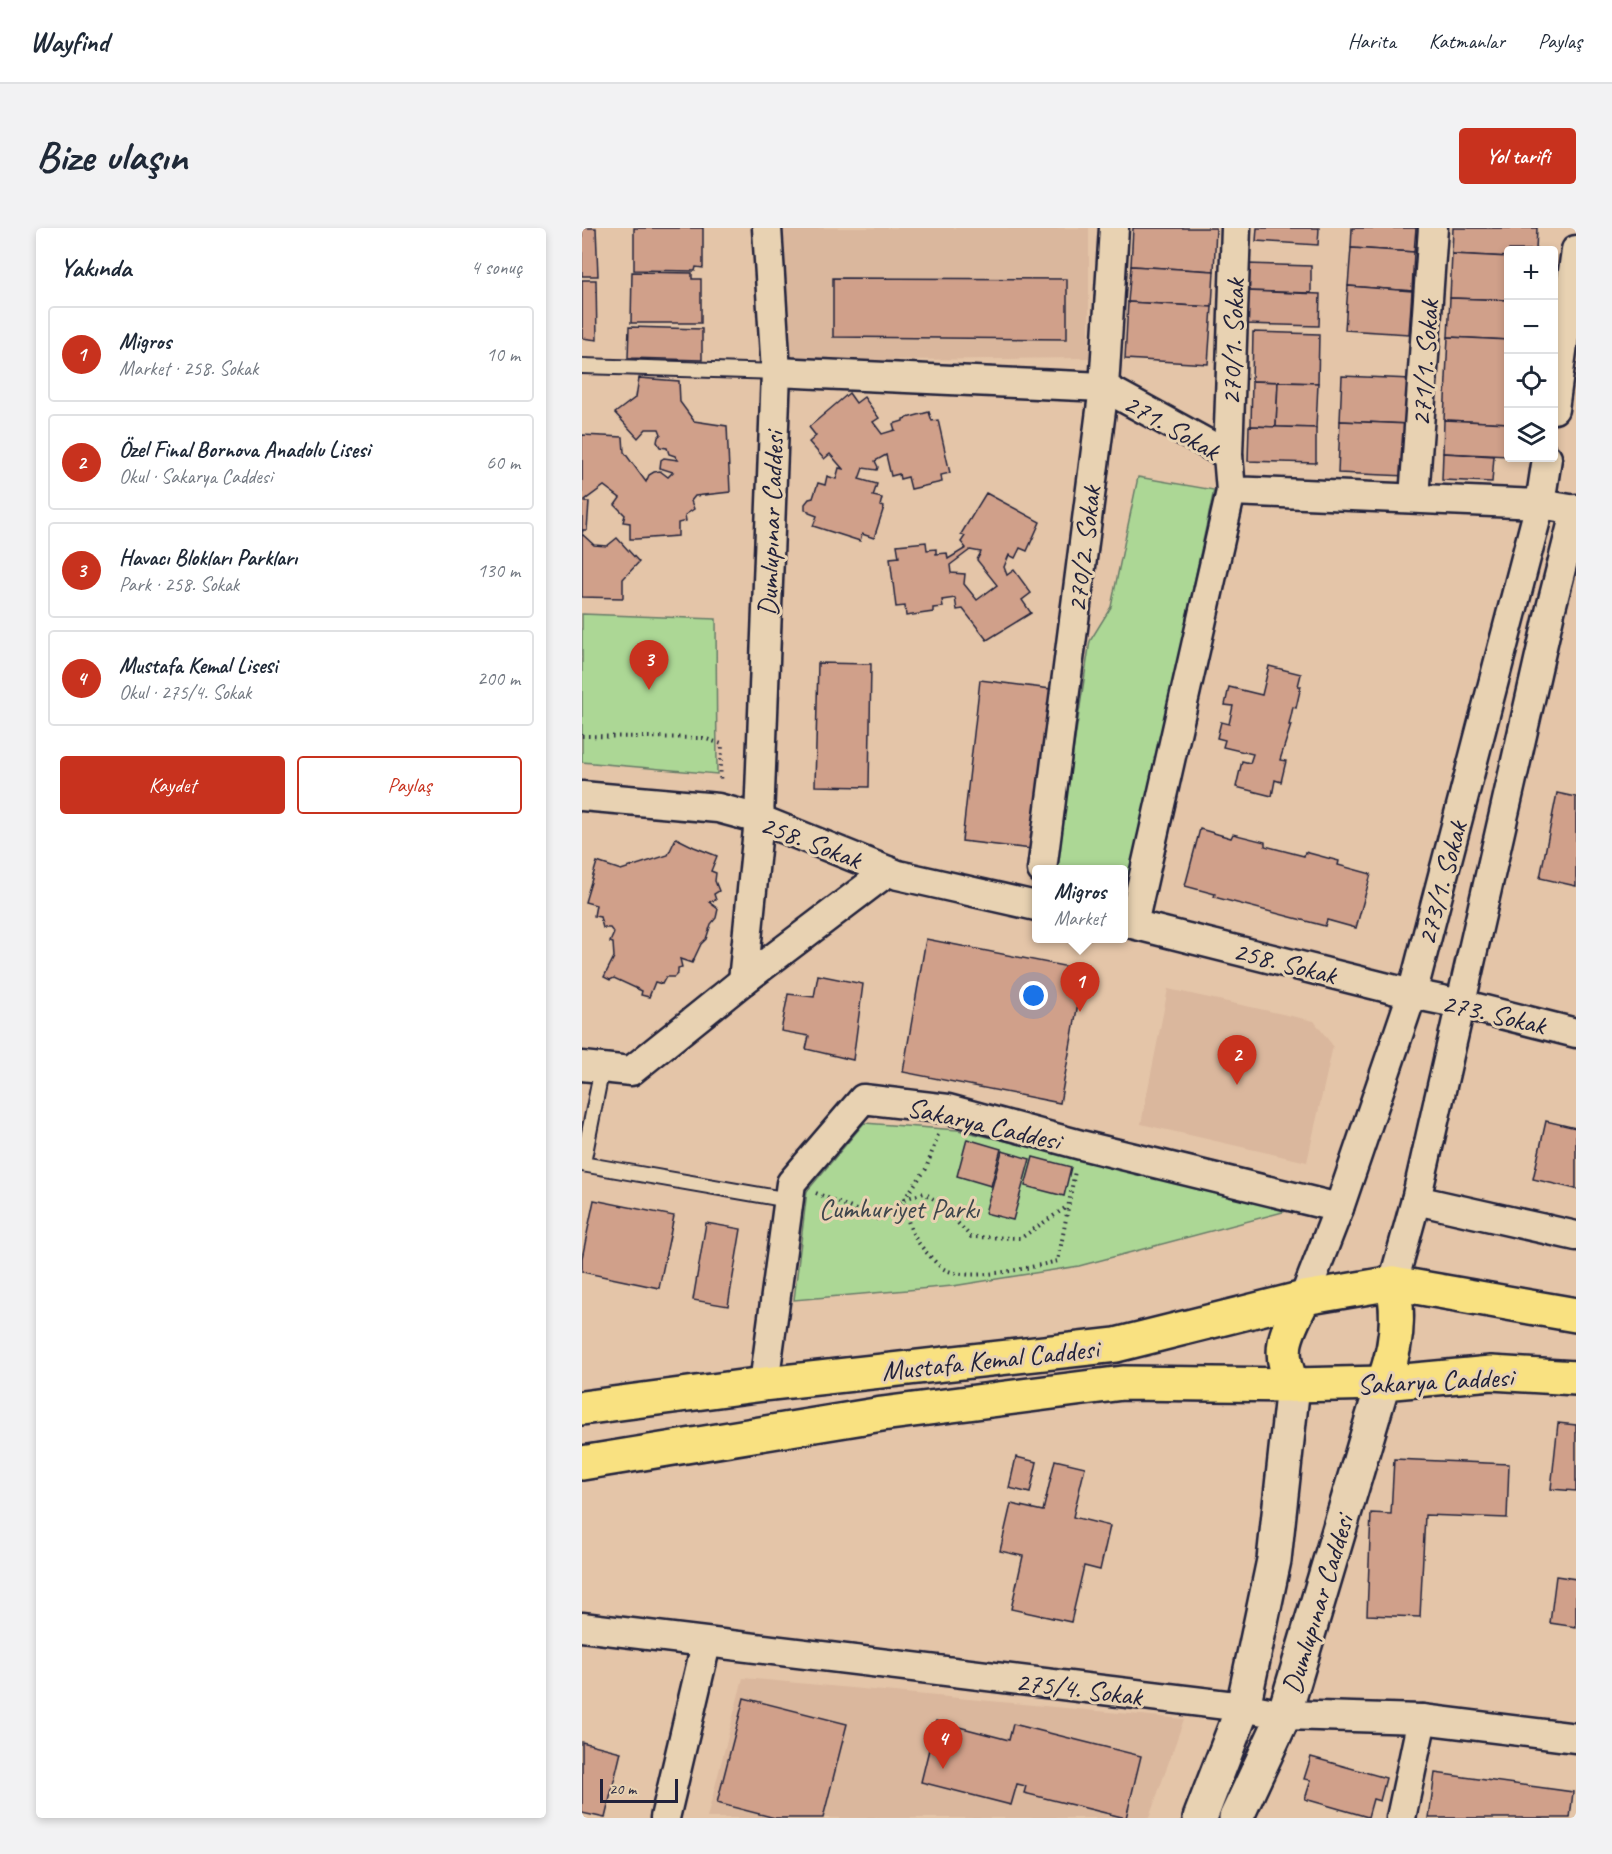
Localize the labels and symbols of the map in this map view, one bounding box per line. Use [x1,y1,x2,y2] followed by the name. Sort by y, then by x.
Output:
[1213,276,1252,406] street label: 270/1. Sokak
[1403,297,1447,428] street label: 271/1. Sokak
[1118,385,1228,469] street label: 271. Sokak
[750,427,791,617] street label: Dumlupınar Caddesi
[1058,482,1109,614] street label: 270/2. Sokak
[630,640,668,690] pin: 3
[756,806,868,877] street label: 258. Sokak
[1408,816,1475,949] street label: 273/1. Sokak
[1230,933,1342,993] street label: 258. Sokak
[1060,962,1100,1012] pin: 1
[1019,981,1048,1010] your location
[1439,985,1551,1043] street label: 273. Sokak
[1218,1036,1256,1085] pin: 2
[904,1089,1068,1159] street label: Sakarya Caddesi
[819,1191,981,1226] park label: Cumhuriyet Parkı
[880,1330,1104,1388] street label: Mustafa Kemal Caddesi
[1356,1359,1518,1402] street label: Sakarya Caddesi
[1274,1507,1362,1698] street label: Dumlupınar Caddesi
[1014,1663,1146,1714] street label: 275/4. Sokak
[924,1720,962,1769] pin: 4
[600,1776,678,1804] scale bar

